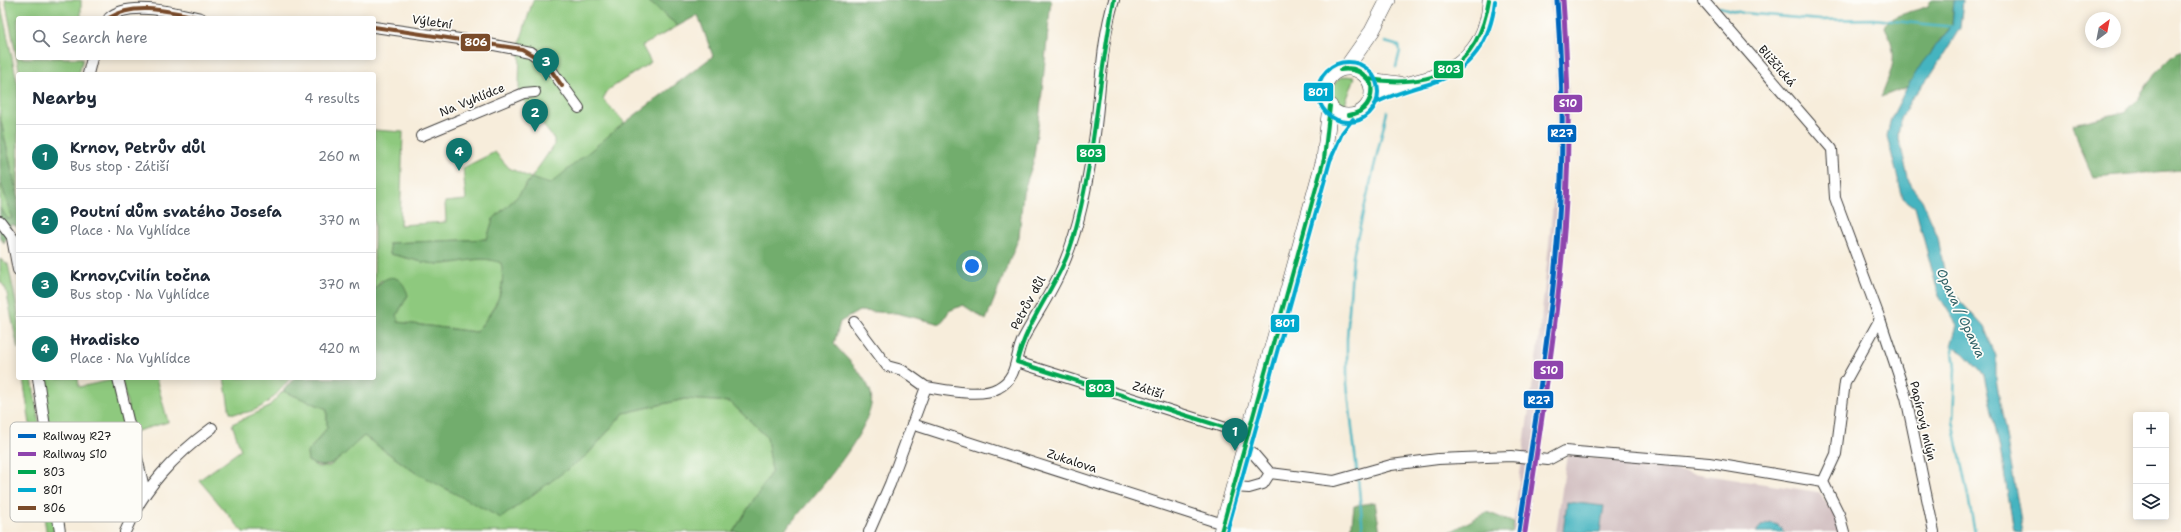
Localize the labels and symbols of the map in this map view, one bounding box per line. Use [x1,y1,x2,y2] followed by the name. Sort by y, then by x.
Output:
[411,11,454,33] street label: Výletní
[2085,12,2121,48] north arrow
[460,33,491,52] line badge: 806
[465,35,488,50] text: 806
[1755,42,1800,90] street label: Bližčická
[533,48,559,81] pin: 3
[1433,60,1464,79] line badge: 803
[1438,62,1461,77] text: 803
[437,80,507,120] street label: Na Vyhlídce
[1303,82,1334,102] line badge: 801
[1308,85,1328,100] text: 801
[1553,94,1583,113] line badge: S10
[1559,96,1577,111] text: S10
[522,99,548,132] pin: 2
[1547,124,1577,143] line badge: R27
[1551,126,1574,141] text: R27
[446,138,472,171] pin: 4
[1076,144,1106,163] line badge: 803
[1080,146,1103,161] text: 803
[962,256,982,276] your location
[1933,266,1989,360] water label: Opava / Opawa
[1007,273,1050,333] street label: Petrův důl
[1270,314,1300,333] line badge: 801
[1275,316,1295,331] text: 801
[1533,360,1564,380] line badge: S10
[1540,363,1558,378] text: S10
[1131,378,1166,403] street label: Zátiší
[1085,379,1115,398] line badge: 803
[1906,380,1940,462] street label: Papírový mlýn
[1089,381,1112,396] text: 803
[1523,390,1554,409] line badge: R27
[1528,393,1551,408] text: R27
[1222,418,1248,451] pin: 1
[10,422,142,522] legend
[43,429,112,444] text: Railway R27
[1045,445,1100,477] street label: Zukalova
[43,447,107,462] text: Railway S10
[43,465,65,480] text: 803
[43,483,62,498] text: 801
[43,501,66,516] text: 806

